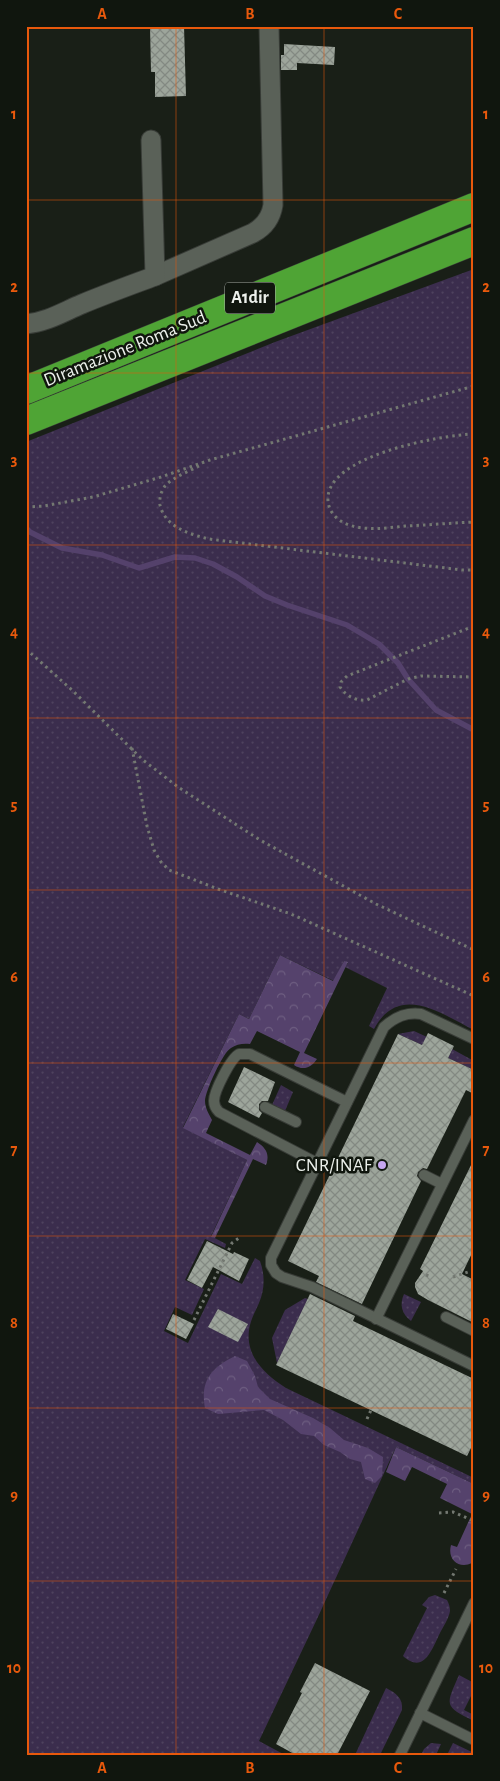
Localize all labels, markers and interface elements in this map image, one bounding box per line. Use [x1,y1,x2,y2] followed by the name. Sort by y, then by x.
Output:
[97,6,107,22] text: A
[245,6,255,22] text: B
[394,6,403,22] text: C
[11,106,17,122] text: 1
[483,106,489,122] text: 1
[10,279,18,295] text: 2
[482,279,490,295] text: 2
[225,282,275,314] road number: A1dir
[41,308,209,390] street label: Diramazione Roma Sud
[11,452,18,468] text: 3
[483,452,490,468] text: 3
[10,624,18,640] text: 4
[482,624,490,640] text: 4
[11,797,18,813] text: 5
[483,797,490,813] text: 5
[10,969,18,985] text: 6
[482,969,490,985] text: 6
[11,1142,18,1158] text: 7
[483,1142,490,1158] text: 7
[296,1156,373,1175] place label: CNR/INAF
[376,1159,388,1171] marker: CNR/INAF
[10,1315,18,1331] text: 8
[482,1315,490,1331] text: 8
[10,1487,18,1503] text: 9
[482,1487,490,1503] text: 9
[7,1660,21,1676] text: 10
[479,1660,493,1676] text: 10
[97,1760,107,1776] text: A
[245,1760,255,1776] text: B
[394,1760,403,1776] text: C

